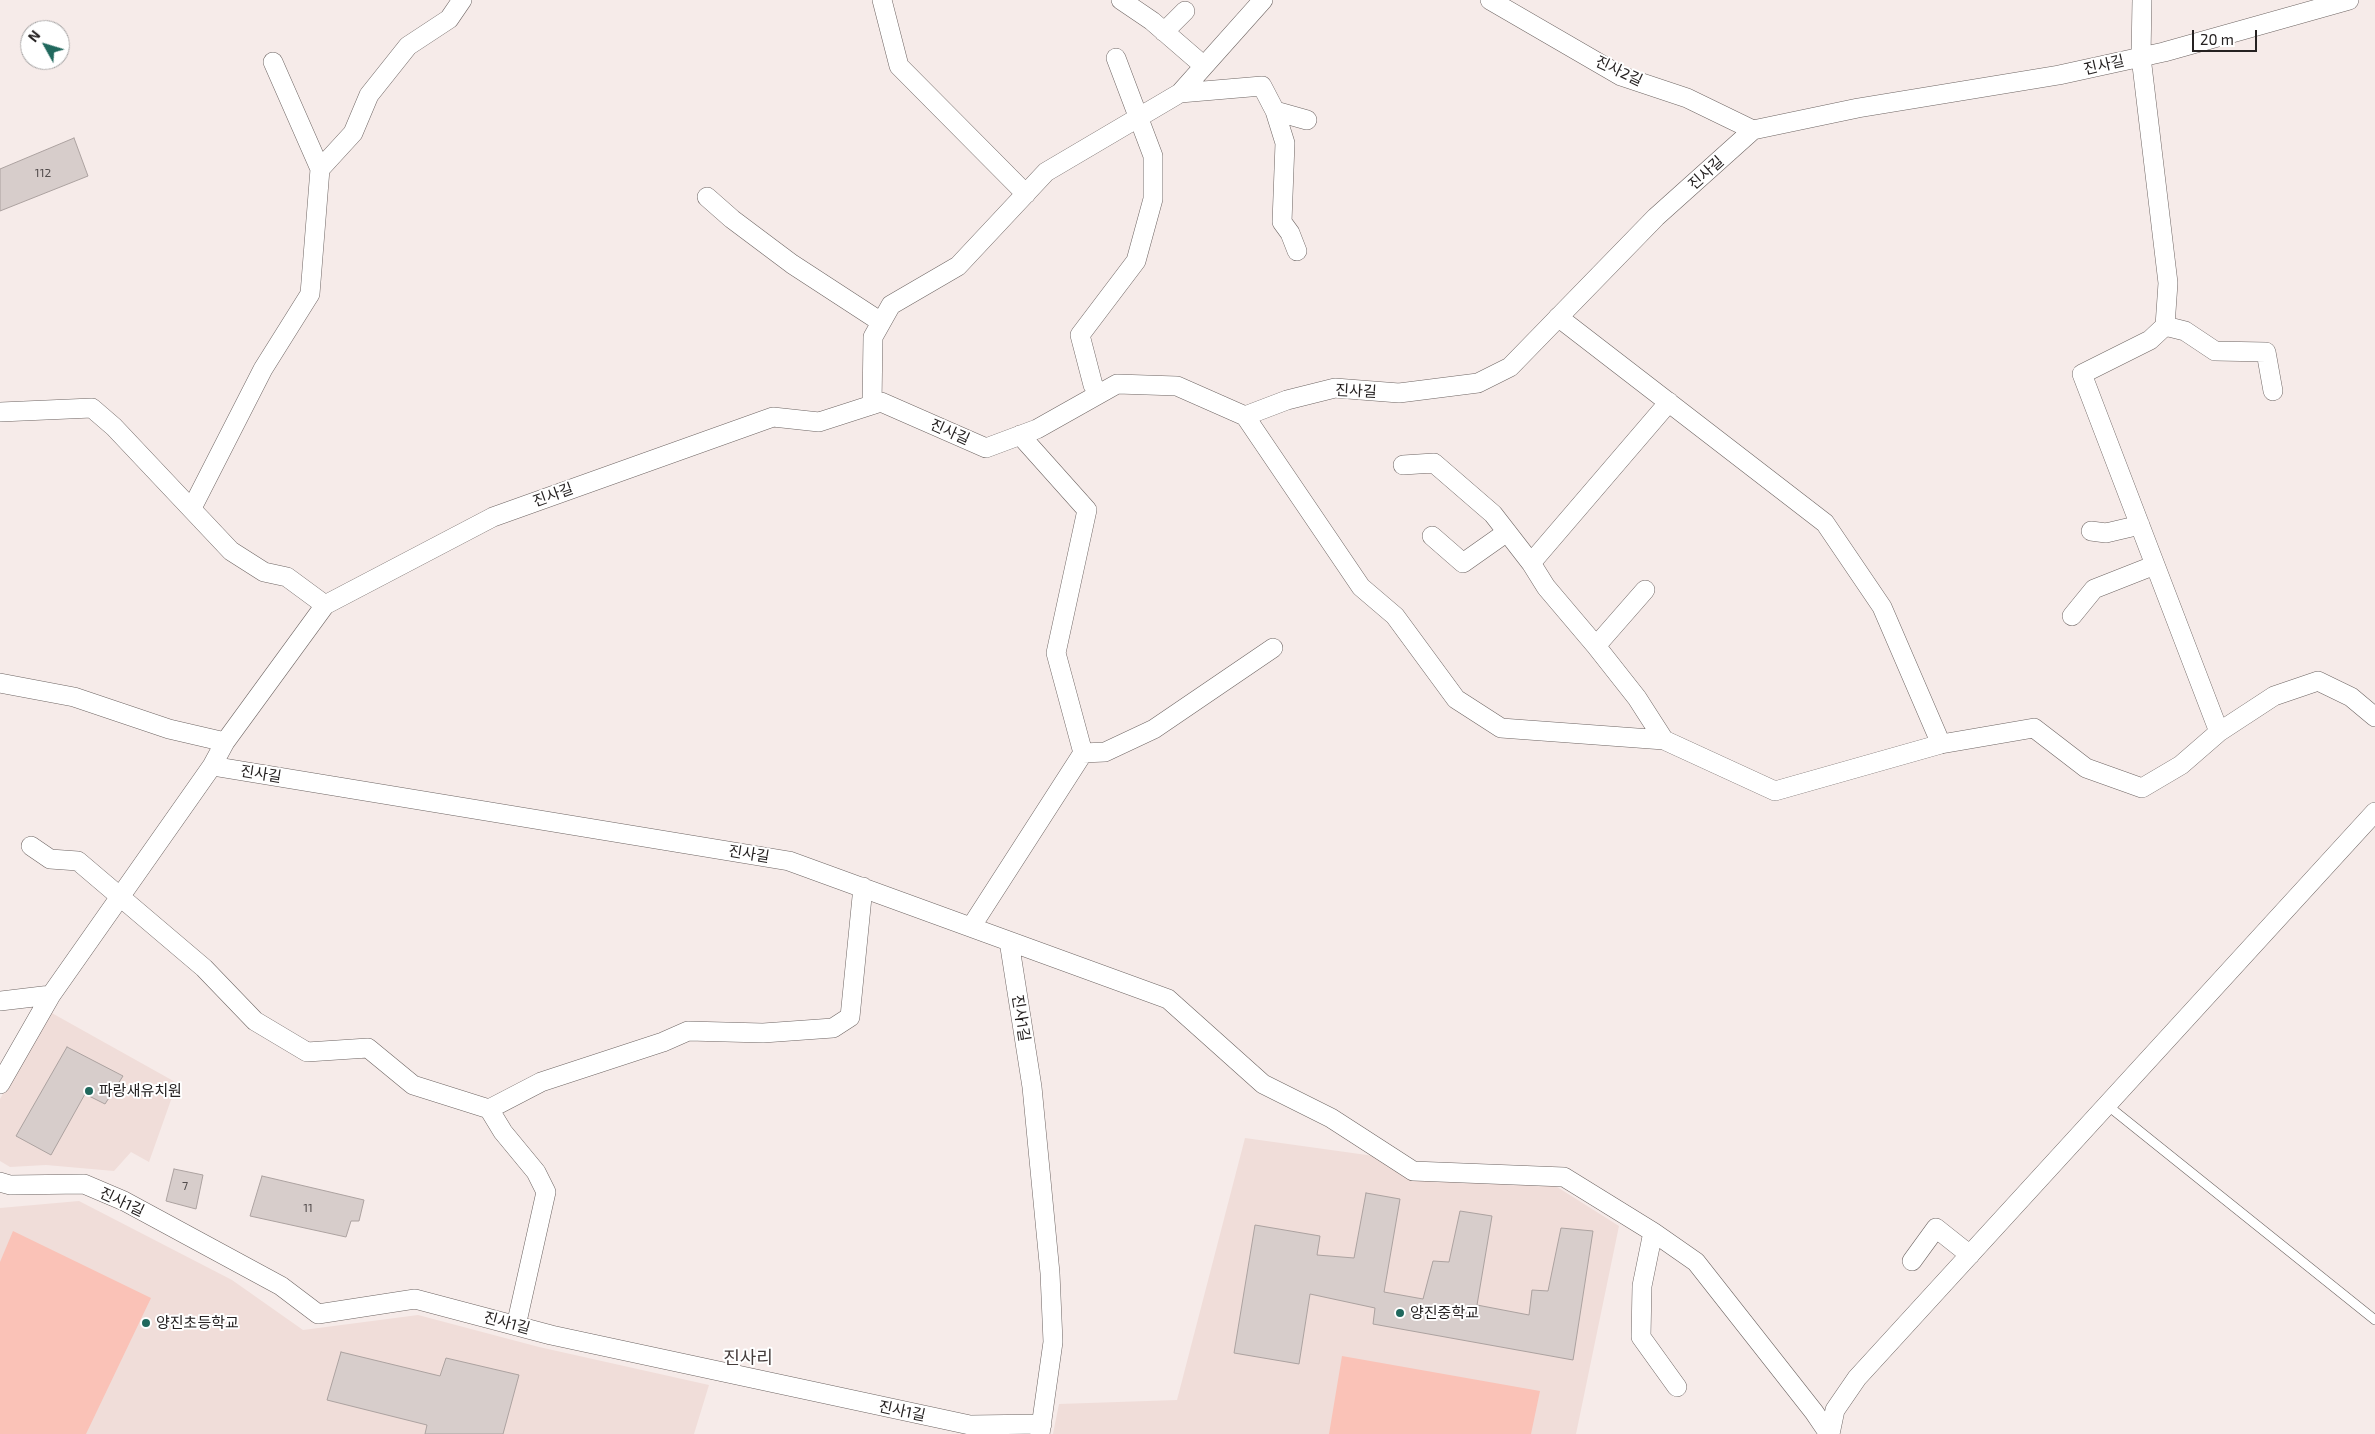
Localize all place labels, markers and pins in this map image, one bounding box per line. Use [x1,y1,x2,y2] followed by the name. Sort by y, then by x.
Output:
[99,1082,182,1100] place label: 파랑새유치원
[83,1085,95,1097] marker: 파랑새유치원
[1410,1304,1479,1322] place label: 양진중학교
[1394,1307,1406,1319] marker: 양진중학교
[156,1314,239,1332] place label: 양진초등학교
[140,1317,152,1329] marker: 양진초등학교

